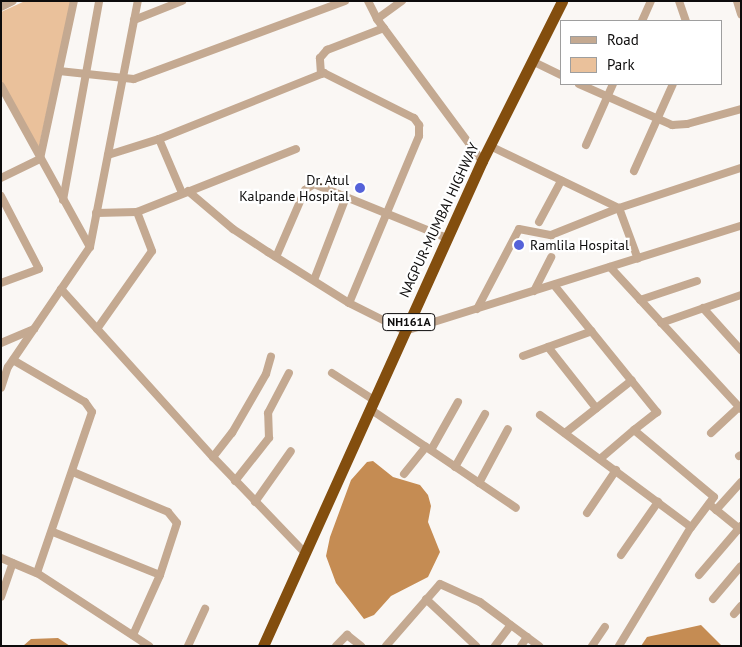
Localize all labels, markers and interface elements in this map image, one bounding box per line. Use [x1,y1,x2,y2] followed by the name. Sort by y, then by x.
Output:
[560,20,722,85] legend
[607,30,639,49] text: Road
[607,55,635,74] text: Park
[396,140,482,300] street label: NAGPUR-MUMBAI HIGHWAY
[239,172,349,204] place label: Dr. Atul Kalpande Hospital
[353,181,367,195] marker: Dr. Atul Kalpande Hospital
[530,237,629,253] place label: Ramlila Hospital
[512,238,526,252] marker: Ramlila Hospital
[382,313,436,332] road number: NH161A

